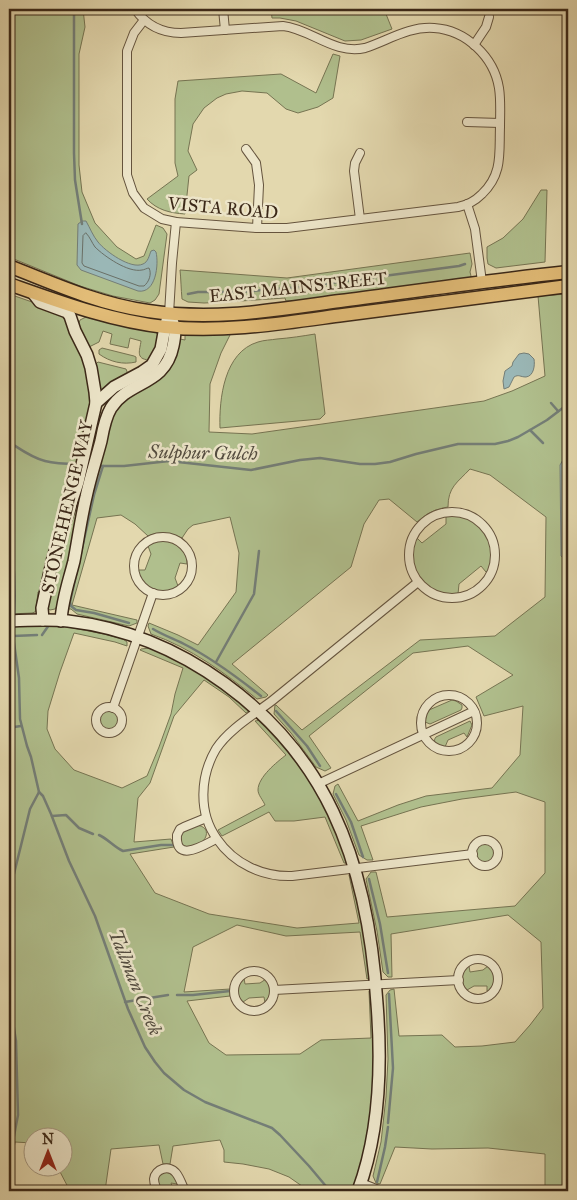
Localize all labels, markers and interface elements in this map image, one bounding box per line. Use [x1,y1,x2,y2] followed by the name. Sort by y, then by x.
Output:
[166,192,279,224] street label: VISTA ROAD
[208,267,388,307] street label: EAST MAINSTREET
[36,418,98,596] street label: STONEHENGE WAY
[147,440,258,466] water label: Sulphur Gulch
[104,926,167,1039] water label: Tallman Creek
[22,1128,72,1178] north arrow
[42,1131,54,1148] text: N

